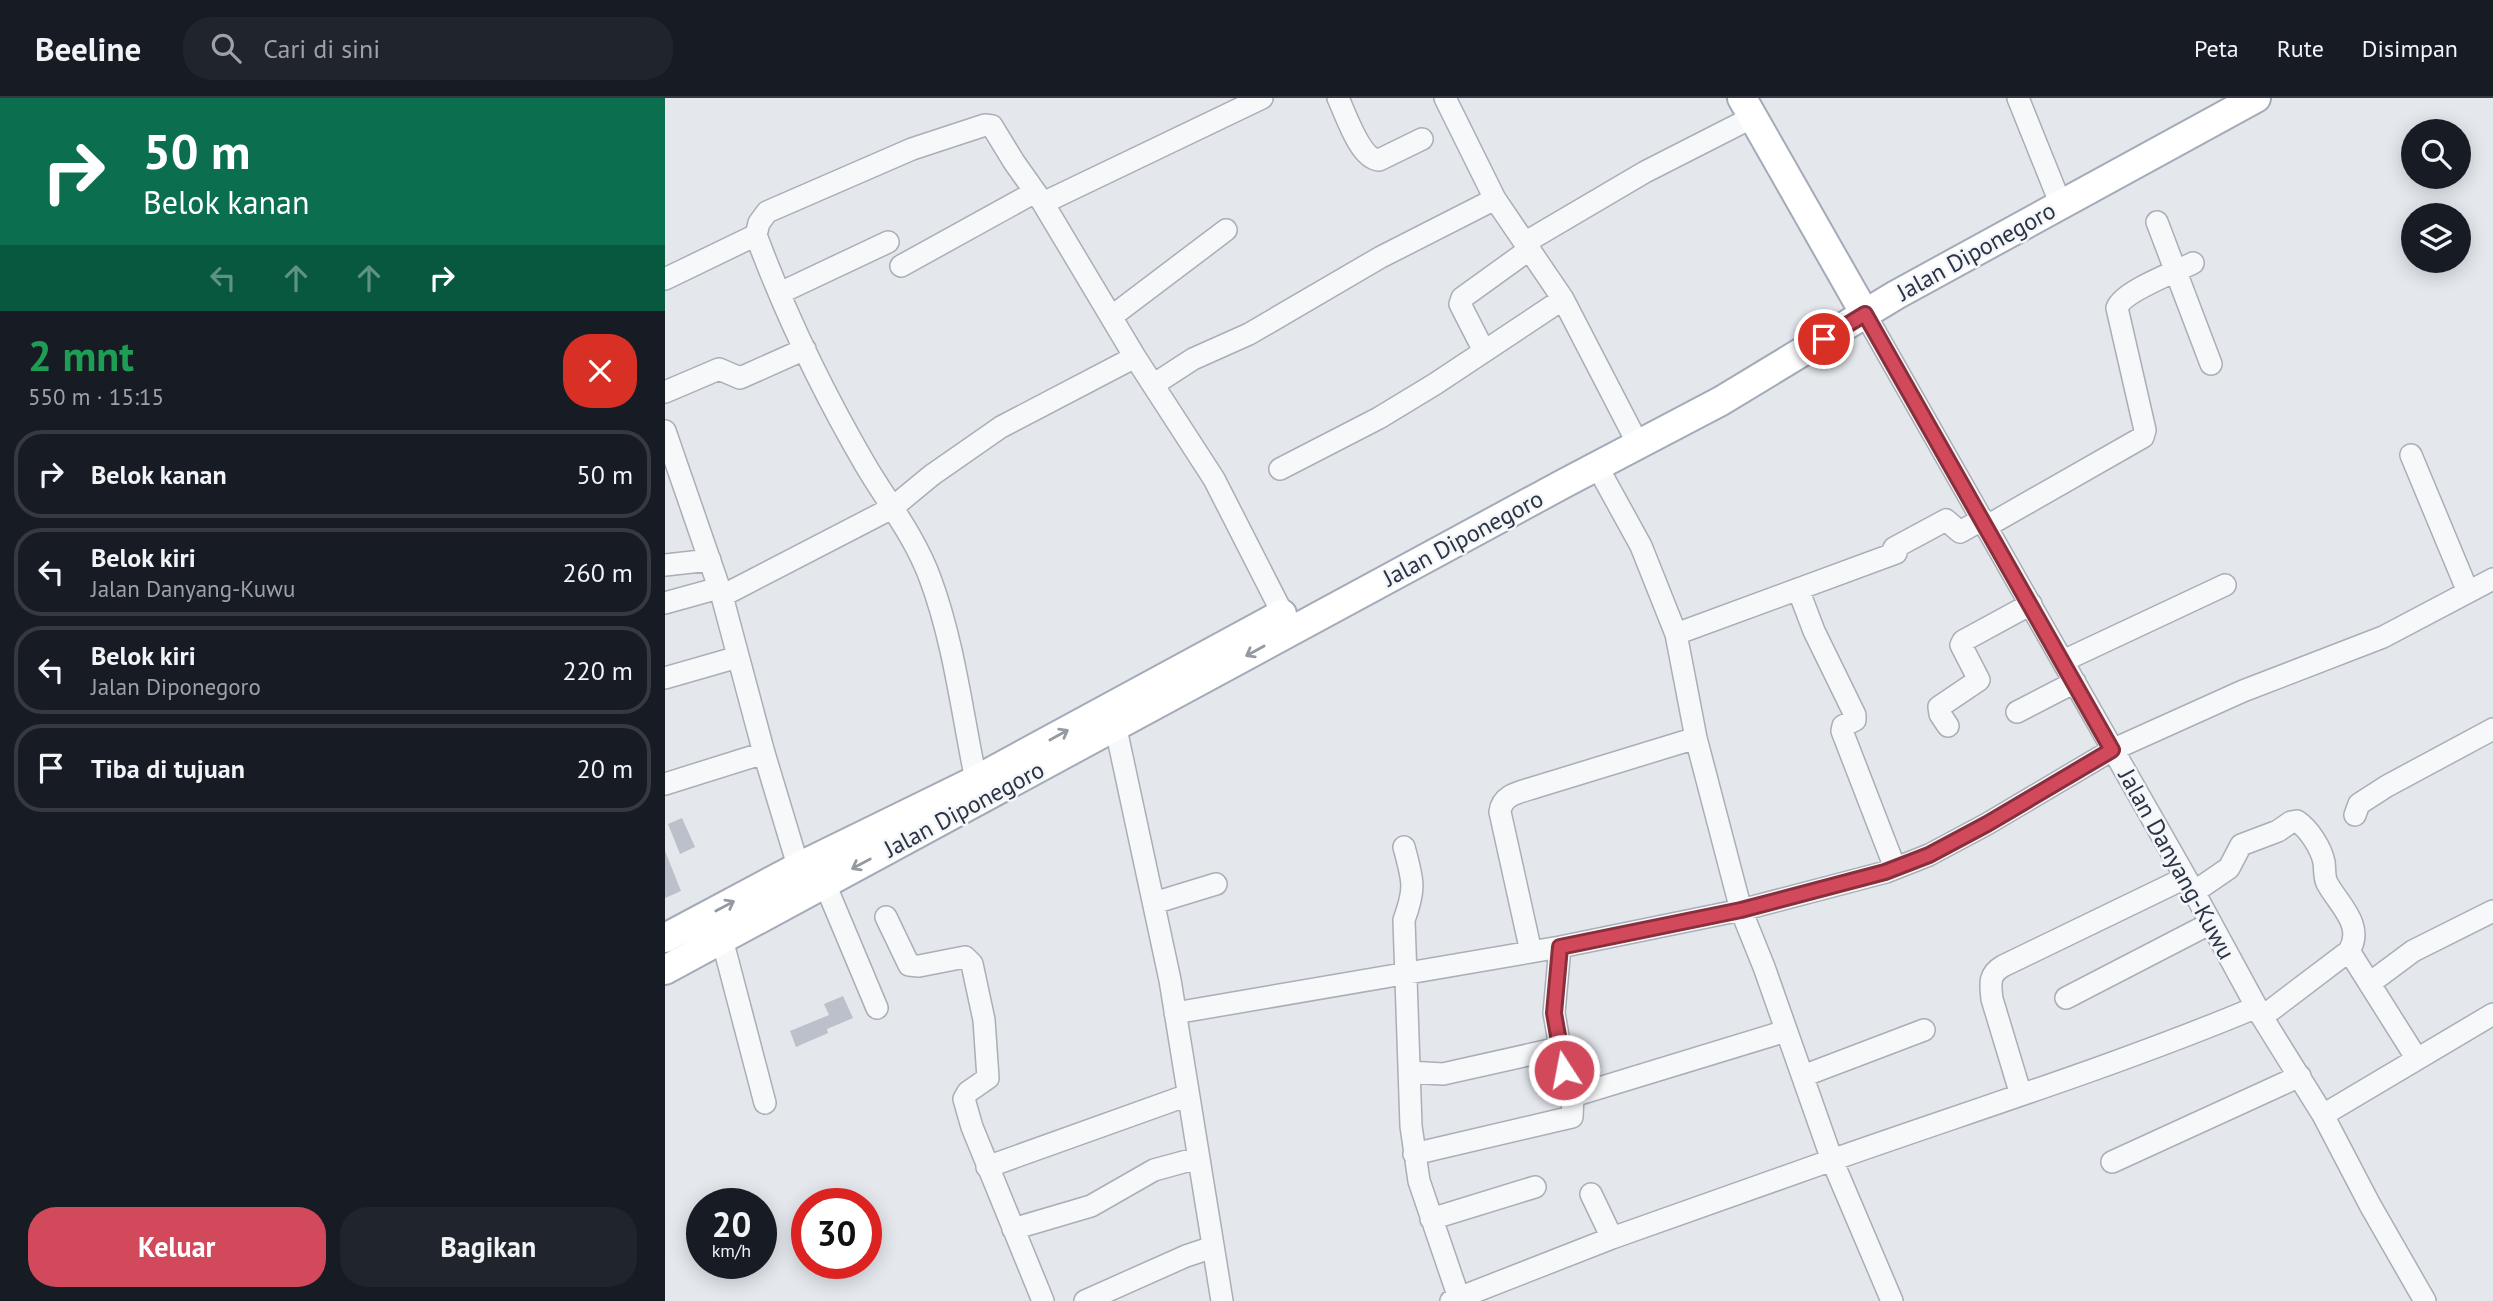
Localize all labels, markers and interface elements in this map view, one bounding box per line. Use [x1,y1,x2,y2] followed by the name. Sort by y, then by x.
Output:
[183,17,673,80] search box
[35,27,141,70] text: Beeline
[207,29,245,67] icon: search
[263,32,380,65] text: Cari di sini
[2194,33,2239,64] text: Peta
[2277,33,2324,64] text: Rute
[2362,33,2458,64] text: Disimpan
[143,119,250,183] text: 50 m
[2401,119,2471,273] map controls
[2401,119,2471,189] button: search
[28,126,119,217] icon: right
[143,181,309,223] text: Belok kanan
[1890,194,2061,308] street label: Jalan Diponegoro
[2401,203,2471,273] button: layers
[204,259,242,297] icon: left
[277,259,315,297] icon: ahead
[350,259,388,297] icon: ahead
[423,259,461,297] icon: right
[1794,309,1854,369] pin
[1805,320,1843,358] icon: arrive
[28,328,134,383] text: 2 mnt
[563,334,637,408] button: close
[28,382,164,411] text: 550 m · 15:15
[32,455,70,493] icon: right
[91,458,227,491] text: Belok kanan
[577,458,633,491] text: 50 m
[1377,483,1548,594] street label: Jalan Diponegoro
[91,541,196,574] text: Belok kiri
[32,553,70,591] icon: left
[562,556,633,589] text: 260 m
[91,574,295,603] text: Jalan Danyang-Kuwu
[91,639,196,672] text: Belok kiri
[1245,644,1265,658] one-way arrow
[32,651,70,689] icon: left
[562,654,633,687] text: 220 m
[91,672,261,701] text: Jalan Diponegoro
[1048,728,1068,742] one-way arrow
[32,749,70,787] icon: arrive
[91,752,245,785] text: Tiba di tujuan
[577,752,633,785] text: 20 m
[878,754,1049,865] street label: Jalan Diponegoro
[2111,762,2242,965] street label: Jalan Danyang-Kuwu
[851,858,872,872] one-way arrow
[714,899,735,912] one-way arrow
[1527,1033,1601,1107] position arrow
[791,1188,882,1279] speed limit sign: 30
[712,1201,751,1247] text: 20
[28,1207,326,1287] button: Keluar
[340,1207,637,1287] button: Bagikan
[712,1239,751,1262] text: km/h

